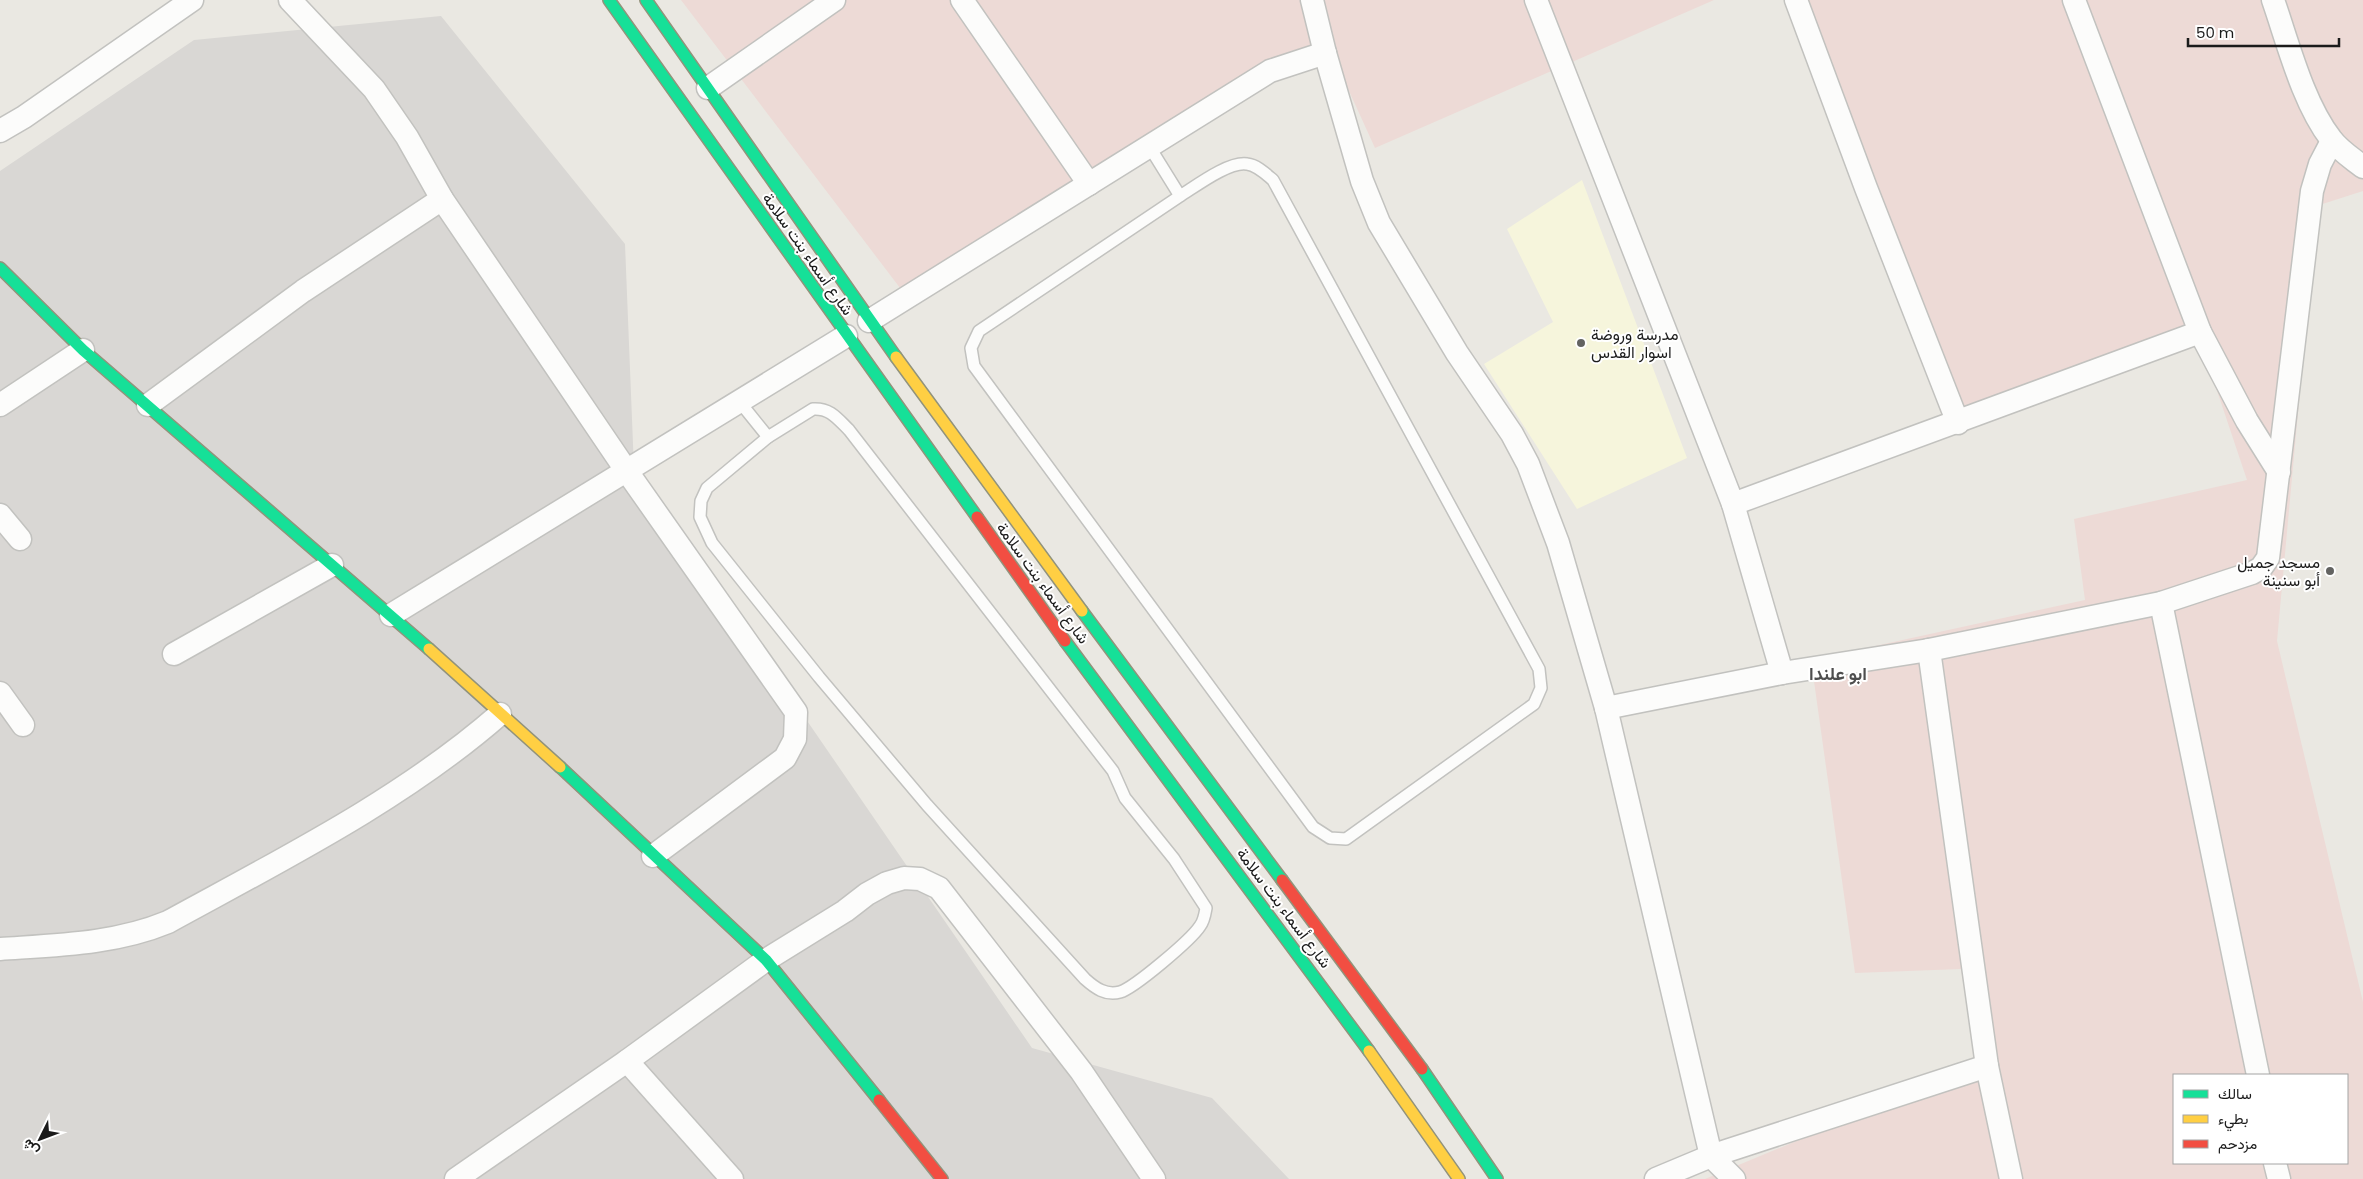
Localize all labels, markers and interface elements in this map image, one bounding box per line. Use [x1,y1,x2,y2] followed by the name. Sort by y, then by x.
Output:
[2188,15,2339,47] scale bar
[2196,22,2234,43] text: 50 m
[757,188,859,320] street label: شارع أسماء بنت سلامة
[1591,323,1679,364] place label: مدرسة وروضة اسوار القدس
[1575,337,1587,349] marker: مدرسة وروضة اسوار القدس
[991,517,1095,649] street label: شارع أسماء بنت سلامة
[2237,551,2320,592] place label: مسجد جميل أبو سنينة
[2324,565,2336,577] marker: مسجد جميل أبو سنينة
[1809,661,1867,686] district label: ابو علندا
[1231,843,1337,973] street label: شارع أسماء بنت سلامة
[2173,1074,2348,1164] legend
[2218,1083,2252,1104] text: سالك
[2218,1108,2248,1132] text: بطيء
[15,1114,65,1164] north arrow
[2218,1133,2257,1154] text: مزدحم
[17,1135,43,1161] text: ش

